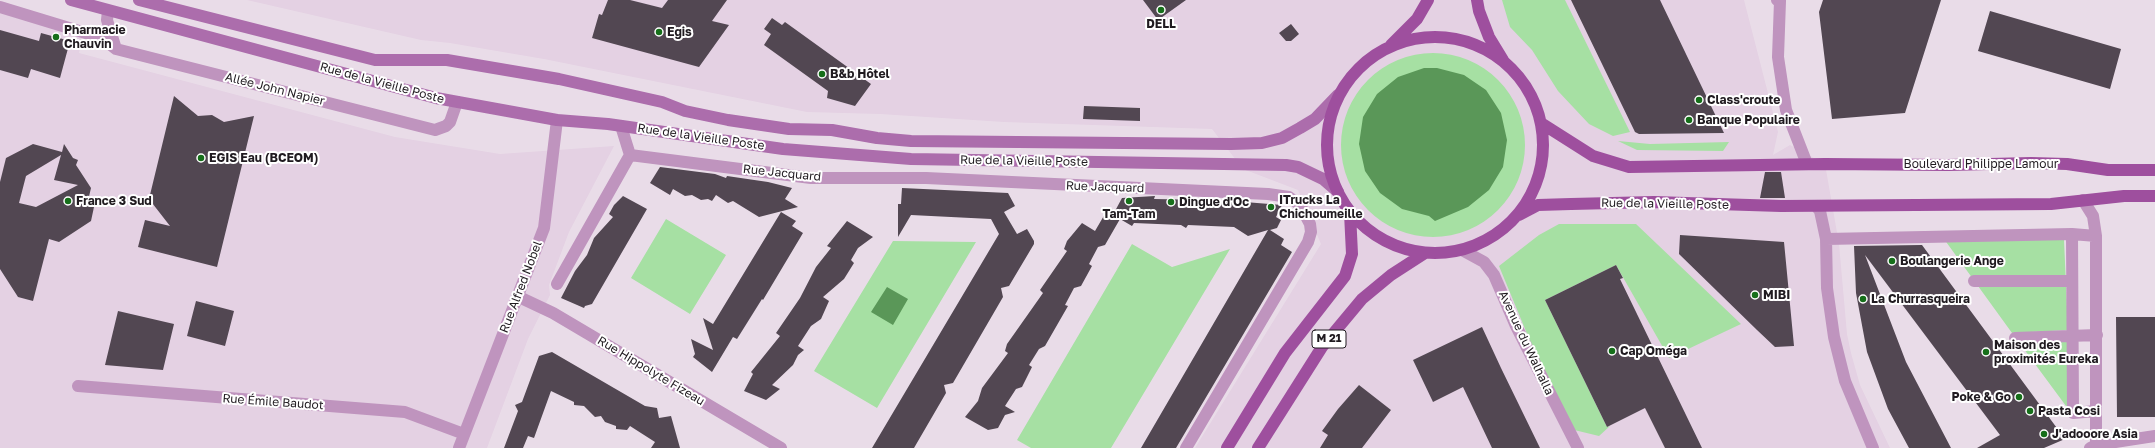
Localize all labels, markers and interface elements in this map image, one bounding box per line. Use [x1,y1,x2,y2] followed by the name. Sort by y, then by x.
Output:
[1156,5,1166,15] marker: DELL
[1146,17,1176,31] place label: DELL
[64,23,126,51] place label: Pharmacie Chauvin
[667,25,692,39] place label: Egis
[654,27,664,37] marker: Egis
[51,32,61,42] marker: Pharmacie Chauvin
[318,59,446,107] street label: Rue de la Vieille Poste
[830,67,890,81] place label: B&b Hôtel
[817,69,827,79] marker: B&b Hôtel
[224,70,326,108] street label: Allée John Napier
[1707,93,1780,107] place label: Class'croute
[1694,95,1704,105] marker: Class'croute
[1697,113,1800,127] place label: Banque Populaire
[1684,115,1694,125] marker: Banque Populaire
[637,121,765,153] street label: Rue de la Vieille Poste
[209,151,318,165] place label: EGIS Eau (BCEOM)
[196,153,206,163] marker: EGIS Eau (BCEOM)
[960,153,1088,169] street label: Rue de la Vieille Poste
[1904,157,2058,171] street label: Boulevard Philippe Lamour
[742,162,822,184] street label: Rue Jacquard
[1066,178,1144,196] street label: Rue Jacquard
[1279,193,1362,221] place label: ITrucks La Chichoumeille
[76,194,152,208] place label: France 3 Sud
[1179,195,1249,209] place label: Dingue d'Oc
[63,196,73,206] marker: France 3 Sud
[1124,196,1134,206] marker: Tam-Tam
[1601,196,1729,212] street label: Rue de la Vieille Poste
[1166,197,1176,207] marker: Dingue d'Oc
[1266,202,1276,212] marker: ITrucks La Chichoumeille
[1103,207,1155,221] place label: Tam-Tam
[497,239,545,335] street label: Rue Alfred Nobel
[1900,254,2004,268] place label: Boulangerie Ange
[1887,256,1897,266] marker: Boulangerie Ange
[1763,288,1790,302] place label: MIBI
[1496,289,1556,397] street label: Avenue du Walhalla
[1750,290,1760,300] marker: MIBI
[1871,292,1970,306] place label: La Churrasqueira
[1858,294,1868,304] marker: La Churrasqueira
[1312,330,1346,348] road number: M 21
[595,333,707,409] street label: Rue Hippolyte Fizeau
[1994,338,2098,366] place label: Maison des proximités Eureka
[1620,344,1687,358] place label: Cap Oméga
[1607,346,1617,356] marker: Cap Oméga
[1981,347,1991,357] marker: Maison des proximités Eureka
[1952,390,2011,404] place label: Poke & Go
[222,391,324,413] street label: Rue Émile Baudot
[2014,392,2024,402] marker: Poke & Go
[2038,404,2100,418] place label: Pasta Cosi
[2025,406,2035,416] marker: Pasta Cosi
[2052,427,2138,441] place label: J'adooore Asia
[2039,429,2049,439] marker: J'adooore Asia

